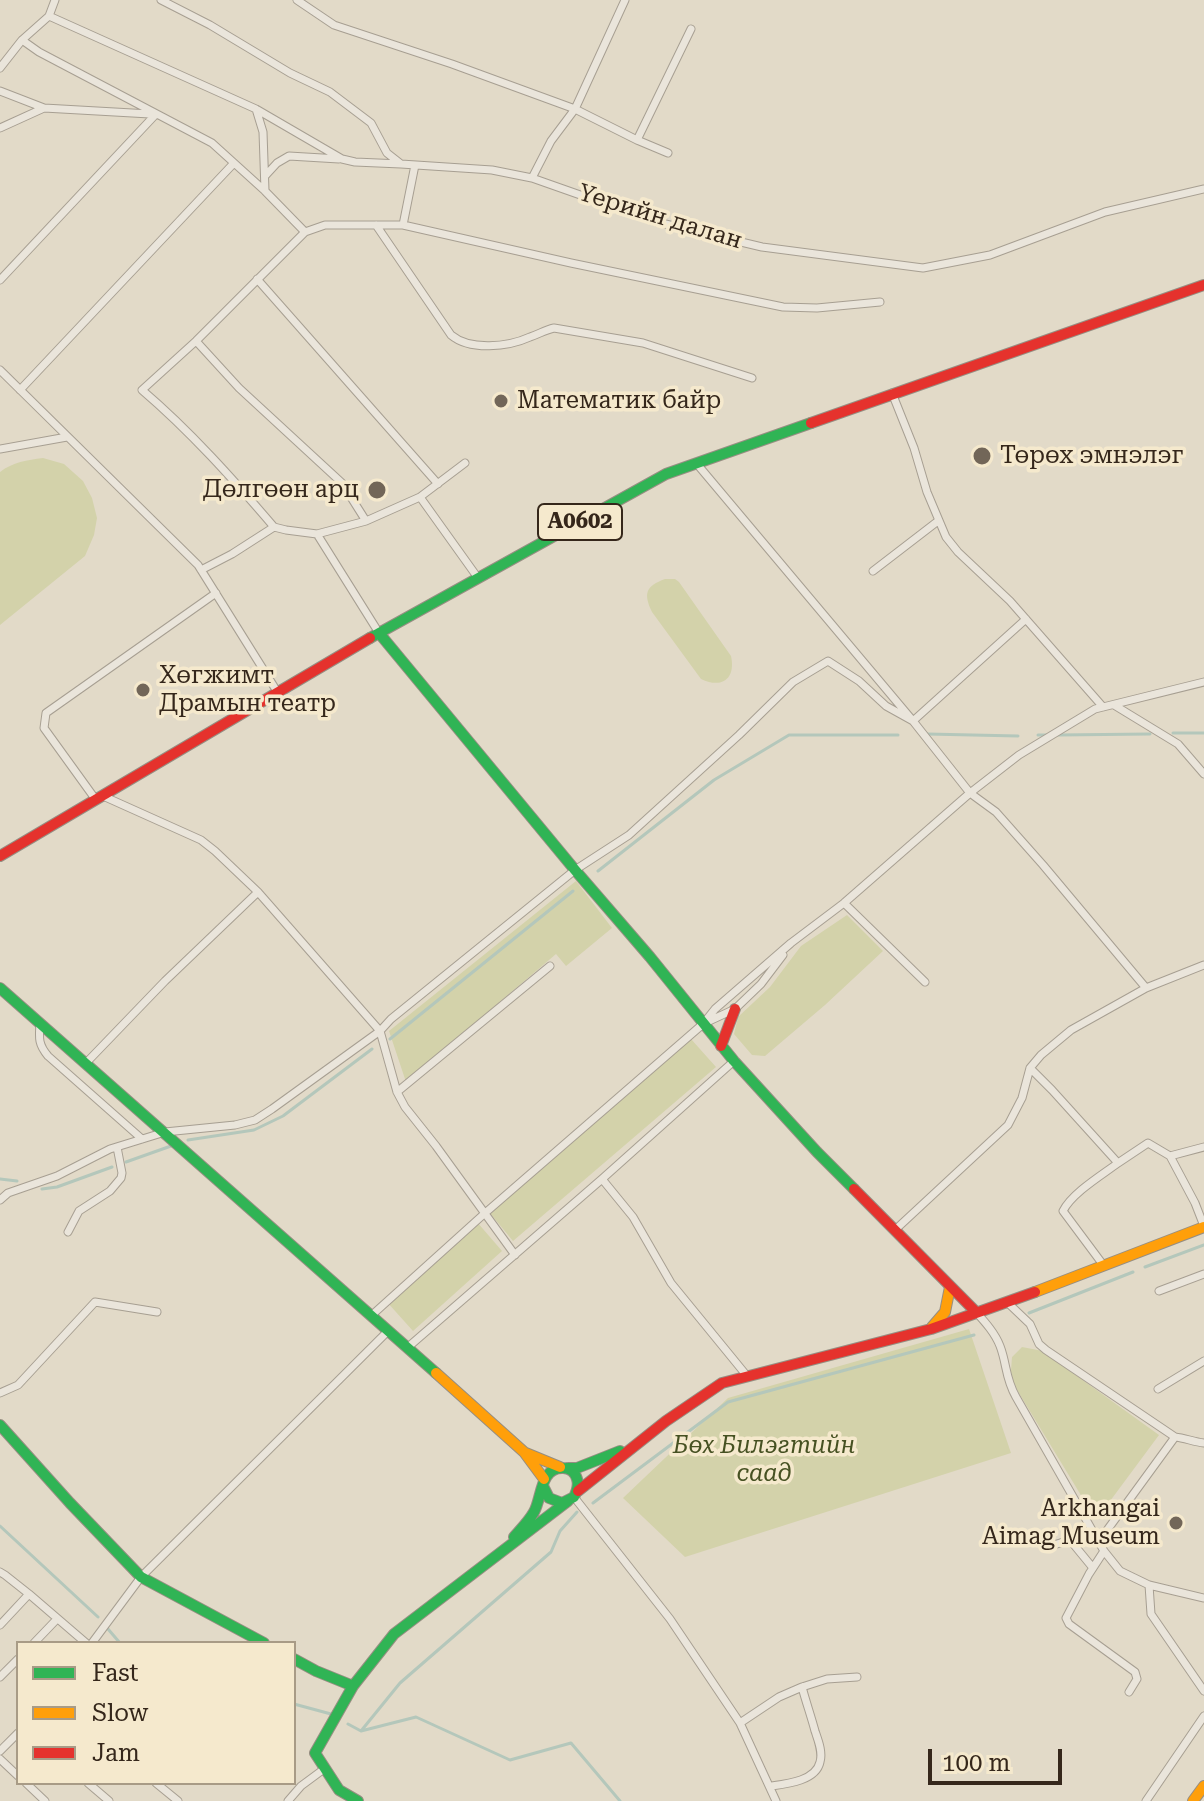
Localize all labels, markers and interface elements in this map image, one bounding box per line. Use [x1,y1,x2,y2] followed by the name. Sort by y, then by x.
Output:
[575,178,745,256] street label: Үерийн далан
[517,387,721,415] place label: Математик байр
[492,392,510,410] marker: Математик байр
[1000,442,1184,470] place label: Төрөх эмнэлэг
[971,445,993,467] marker: Төрөх эмнэлэг
[203,476,359,504] place label: Дөлгөөн арц
[366,479,388,501] marker: Дөлгөөн арц
[538,504,622,540] road number: A0602
[159,662,336,718] place label: Хөгжимт Драмын театр
[134,681,152,699] marker: Хөгжимт Драмын театр
[673,1432,855,1488] park label: Бөх Билэгтийн саад
[982,1495,1160,1551] place label: Arkhangai Aimag Museum
[1167,1514,1185,1532] marker: Arkhangai Aimag Museum
[16,1641,296,1785] legend
[92,1659,139,1687] text: Fast
[92,1699,148,1727] text: Slow
[932,1733,1066,1783] scale bar
[92,1739,140,1767] text: Jam
[942,1749,1010,1777] text: 100 m

